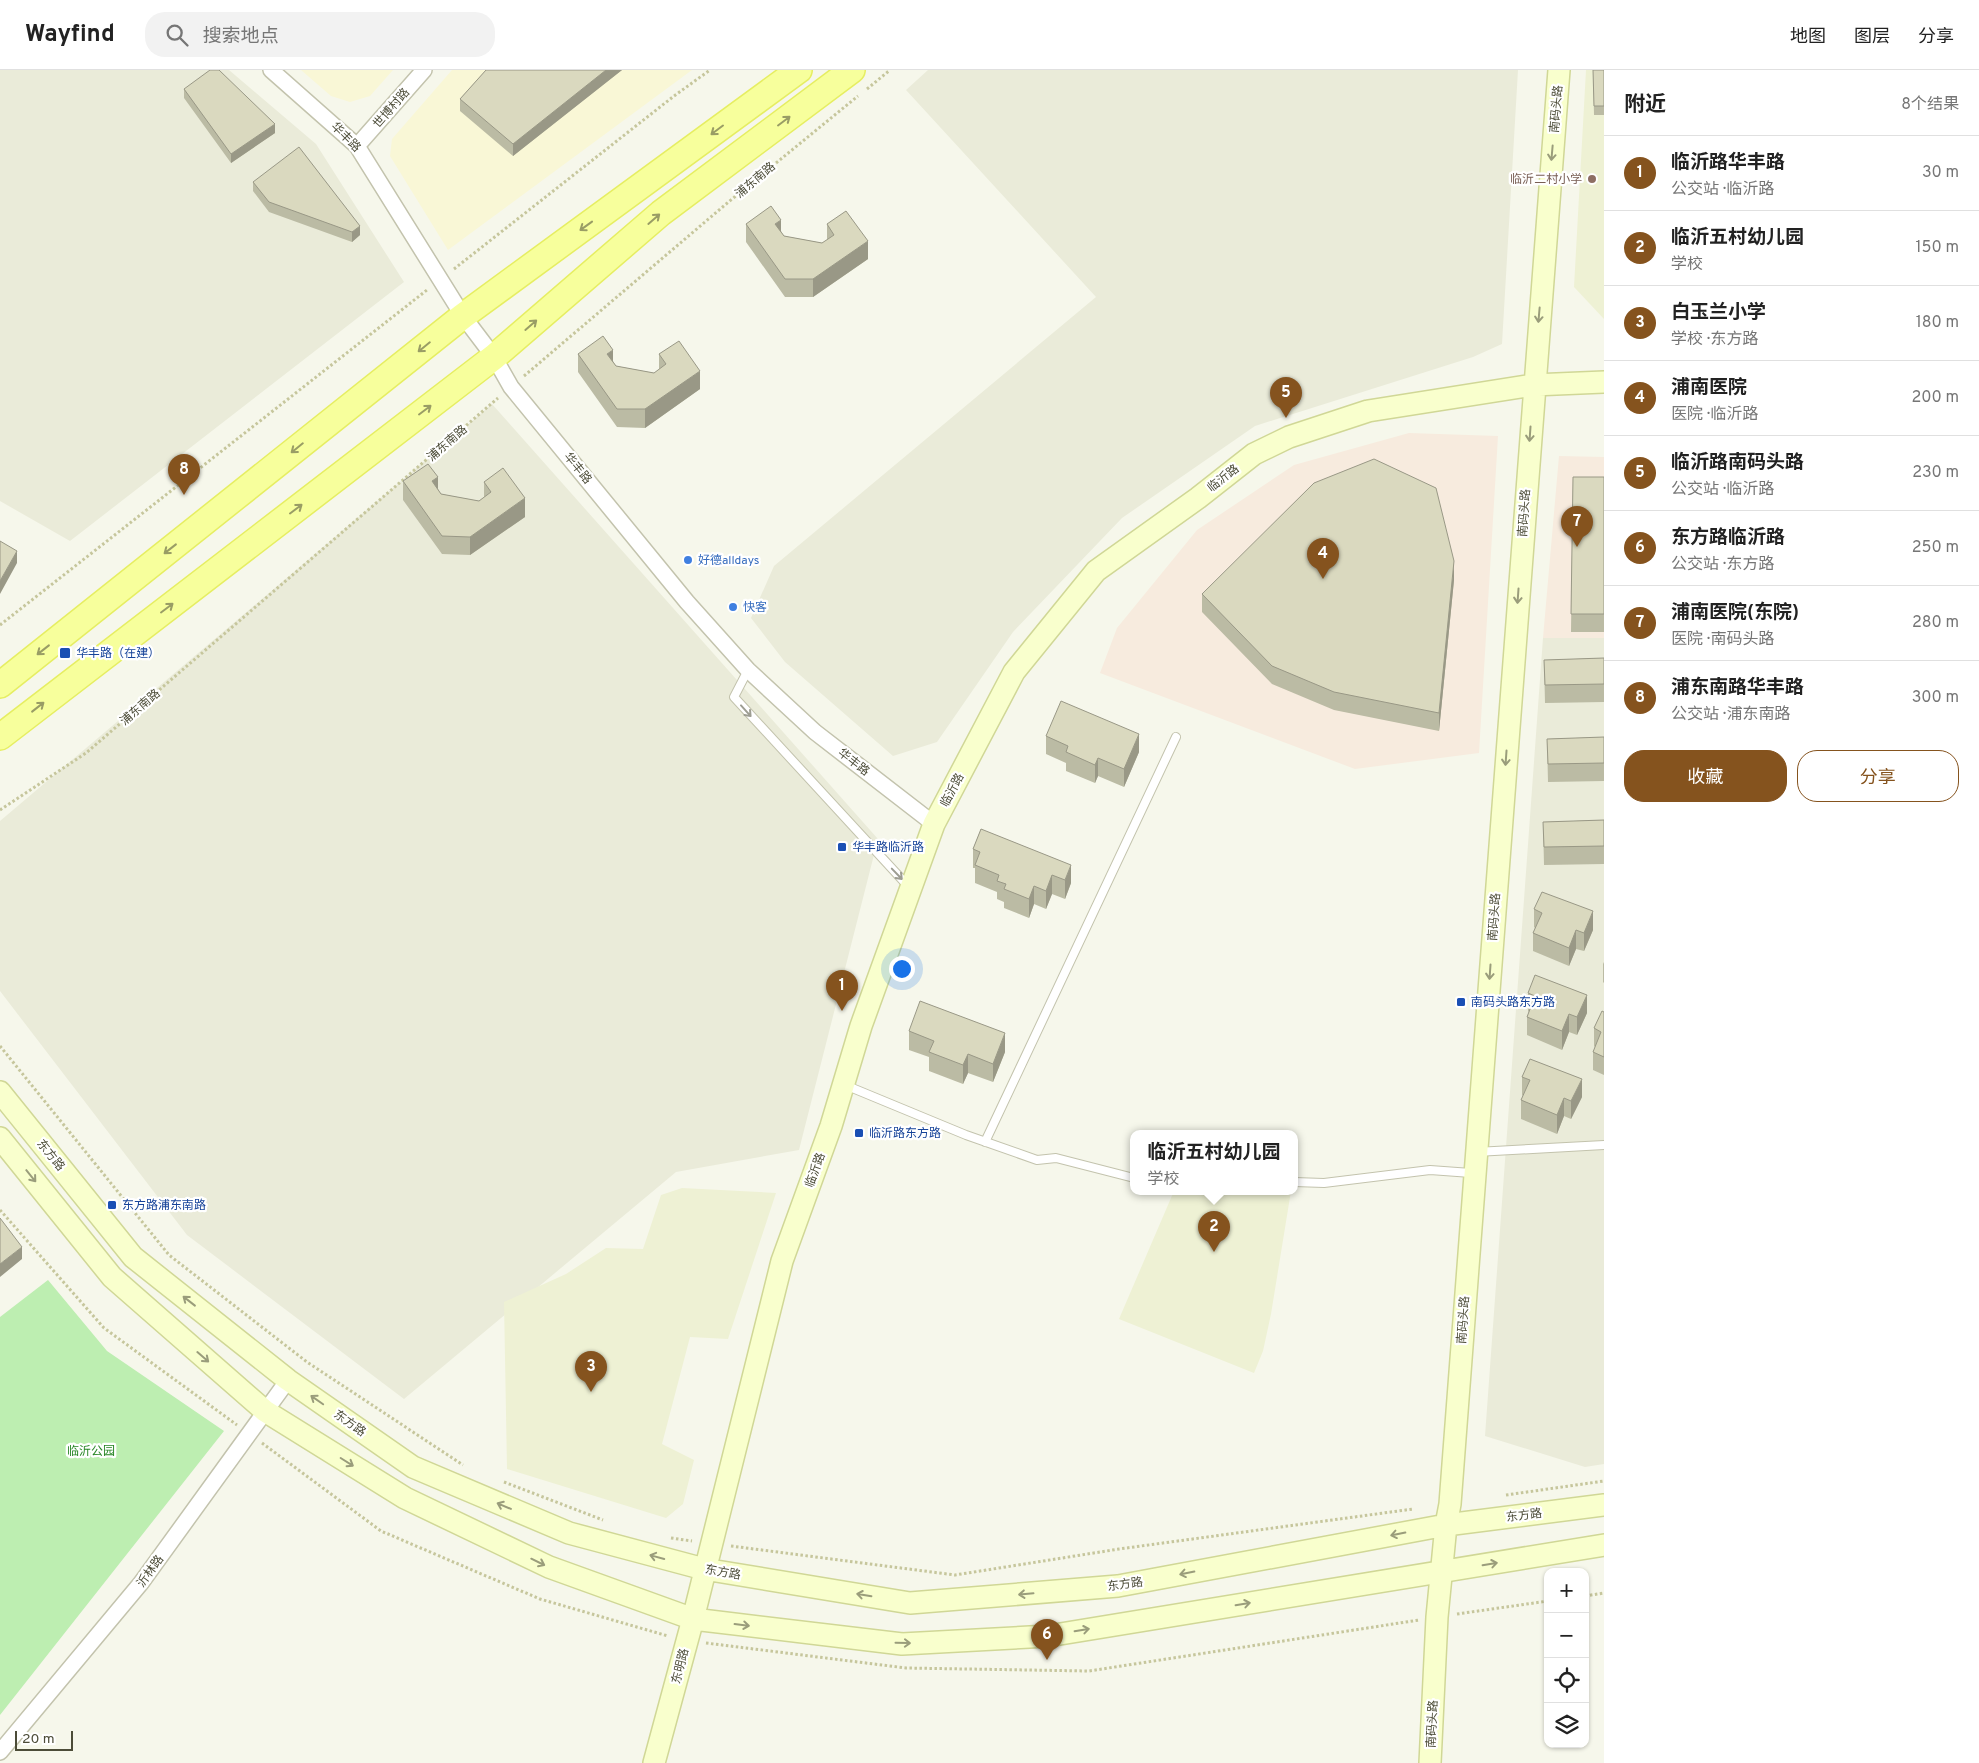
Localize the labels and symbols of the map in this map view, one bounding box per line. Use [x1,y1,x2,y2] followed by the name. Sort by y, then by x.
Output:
[1547,84,1567,134] street label: 南码头路
[370,85,414,132] street label: 世博村路
[777,116,791,126] one-way arrow
[327,119,364,156] street label: 华丰路
[711,125,724,136] one-way arrow
[1547,145,1557,161] one-way arrow
[732,159,779,202] street label: 浦东南路
[1510,172,1582,188] place label: 临沂二村小学
[1586,173,1598,185] marker: 临沂二村小学
[647,214,660,225] one-way arrow
[579,221,593,231] one-way arrow
[1534,307,1544,323] one-way arrow
[525,320,538,331] one-way arrow
[418,341,431,352] one-way arrow
[1270,377,1302,418] pin: 5
[418,405,431,416] one-way arrow
[424,422,471,466] street label: 浦东南路
[1525,426,1534,442] one-way arrow
[291,442,304,453] one-way arrow
[560,450,595,488] street label: 华丰路
[168,454,200,495] pin: 8
[1205,461,1243,496] street label: 临沂路
[1515,489,1535,538] street label: 南码头路
[289,504,302,515] one-way arrow
[1561,506,1593,547] pin: 7
[1307,538,1339,579] pin: 4
[163,544,177,554] one-way arrow
[698,553,759,569] place label: 好德alldays
[682,554,694,566] marker: 好德alldays
[1513,588,1522,604] one-way arrow
[743,600,767,616] place label: 快客
[727,601,739,613] marker: 快客
[160,603,173,614] one-way arrow
[37,645,50,656] one-way arrow
[58,646,72,660] marker: 华丰路（在建）
[76,646,160,662] place label: 华丰路（在建）
[117,686,164,730] street label: 浦东南路
[31,702,44,713] one-way arrow
[740,704,752,717] one-way arrow
[834,745,872,780] street label: 华丰路
[1501,750,1510,766] one-way arrow
[937,771,968,810] street label: 临沂路
[852,840,924,856] place label: 华丰路临沂路
[836,841,848,853] marker: 华丰路临沂路
[891,868,903,881] one-way arrow
[1485,893,1505,942] street label: 南码头路
[889,956,915,982] your location
[1485,964,1494,980] one-way arrow
[826,970,858,1011] pin: 1
[1471,995,1555,1011] place label: 南码头路东方路
[1455,996,1467,1008] marker: 南码头路东方路
[869,1126,941,1142] place label: 临沂路东方路
[853,1127,865,1139] marker: 临沂路东方路
[33,1137,68,1175] street label: 东方路
[802,1151,830,1190] street label: 临沂路
[25,1169,36,1182] one-way arrow
[122,1198,206,1214] place label: 东方路浦东南路
[106,1199,118,1211] marker: 东方路浦东南路
[1198,1211,1230,1252] pin: 2
[183,1296,196,1307] one-way arrow
[1454,1296,1474,1345] street label: 南码头路
[196,1351,209,1362] one-way arrow
[575,1351,607,1392] pin: 3
[311,1395,325,1405] one-way arrow
[330,1407,369,1441] street label: 东方路
[67,1444,115,1460] park label: 临沂公园
[340,1458,354,1468] one-way arrow
[496,1500,511,1509] one-way arrow
[1505,1506,1543,1526] street label: 东方路
[1391,1530,1407,1539] one-way arrow
[134,1552,168,1591] street label: 沂林路
[650,1552,666,1561] one-way arrow
[530,1558,545,1567] one-way arrow
[1482,1558,1498,1568] one-way arrow
[704,1562,742,1584] street label: 东方路
[1179,1569,1195,1579] one-way arrow
[1106,1575,1144,1595] street label: 东方路
[1018,1589,1034,1598] one-way arrow
[857,1590,873,1600] one-way arrow
[1234,1599,1250,1609] one-way arrow
[1031,1619,1063,1660] pin: 6
[733,1620,749,1630] one-way arrow
[1074,1625,1090,1635] one-way arrow
[895,1639,911,1648] one-way arrow
[669,1647,693,1686] street label: 东明路
[1424,1700,1442,1748] street label: 南码头路
[15,1728,72,1751] scale bar

